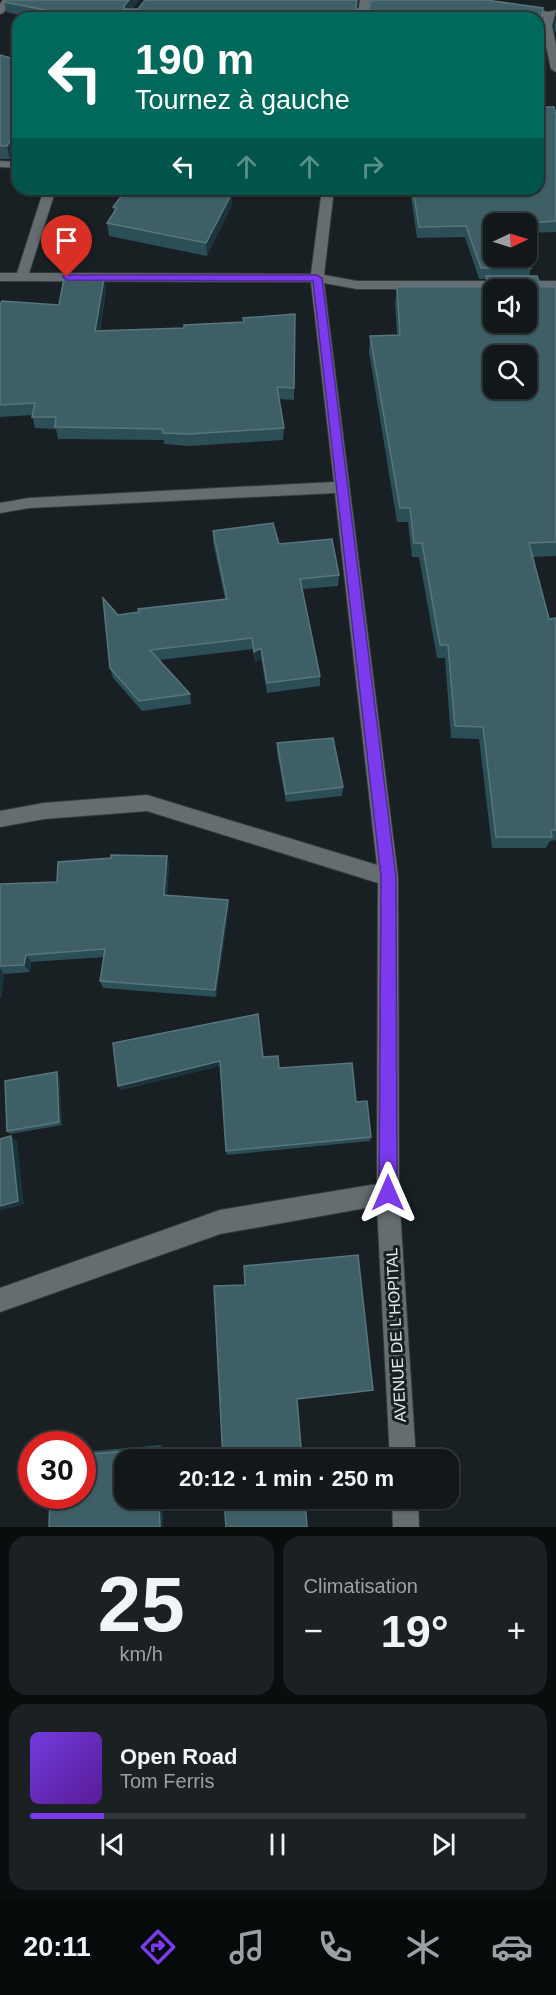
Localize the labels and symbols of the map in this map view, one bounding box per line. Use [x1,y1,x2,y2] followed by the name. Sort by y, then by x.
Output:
[483,213,537,267] north arrow
[41,215,92,277] pin
[356,1161,420,1225] position arrow
[383,1247,409,1423] street label: AVENUE DE L'HOPITAL
[18,1431,96,1509] speed limit sign: 30

